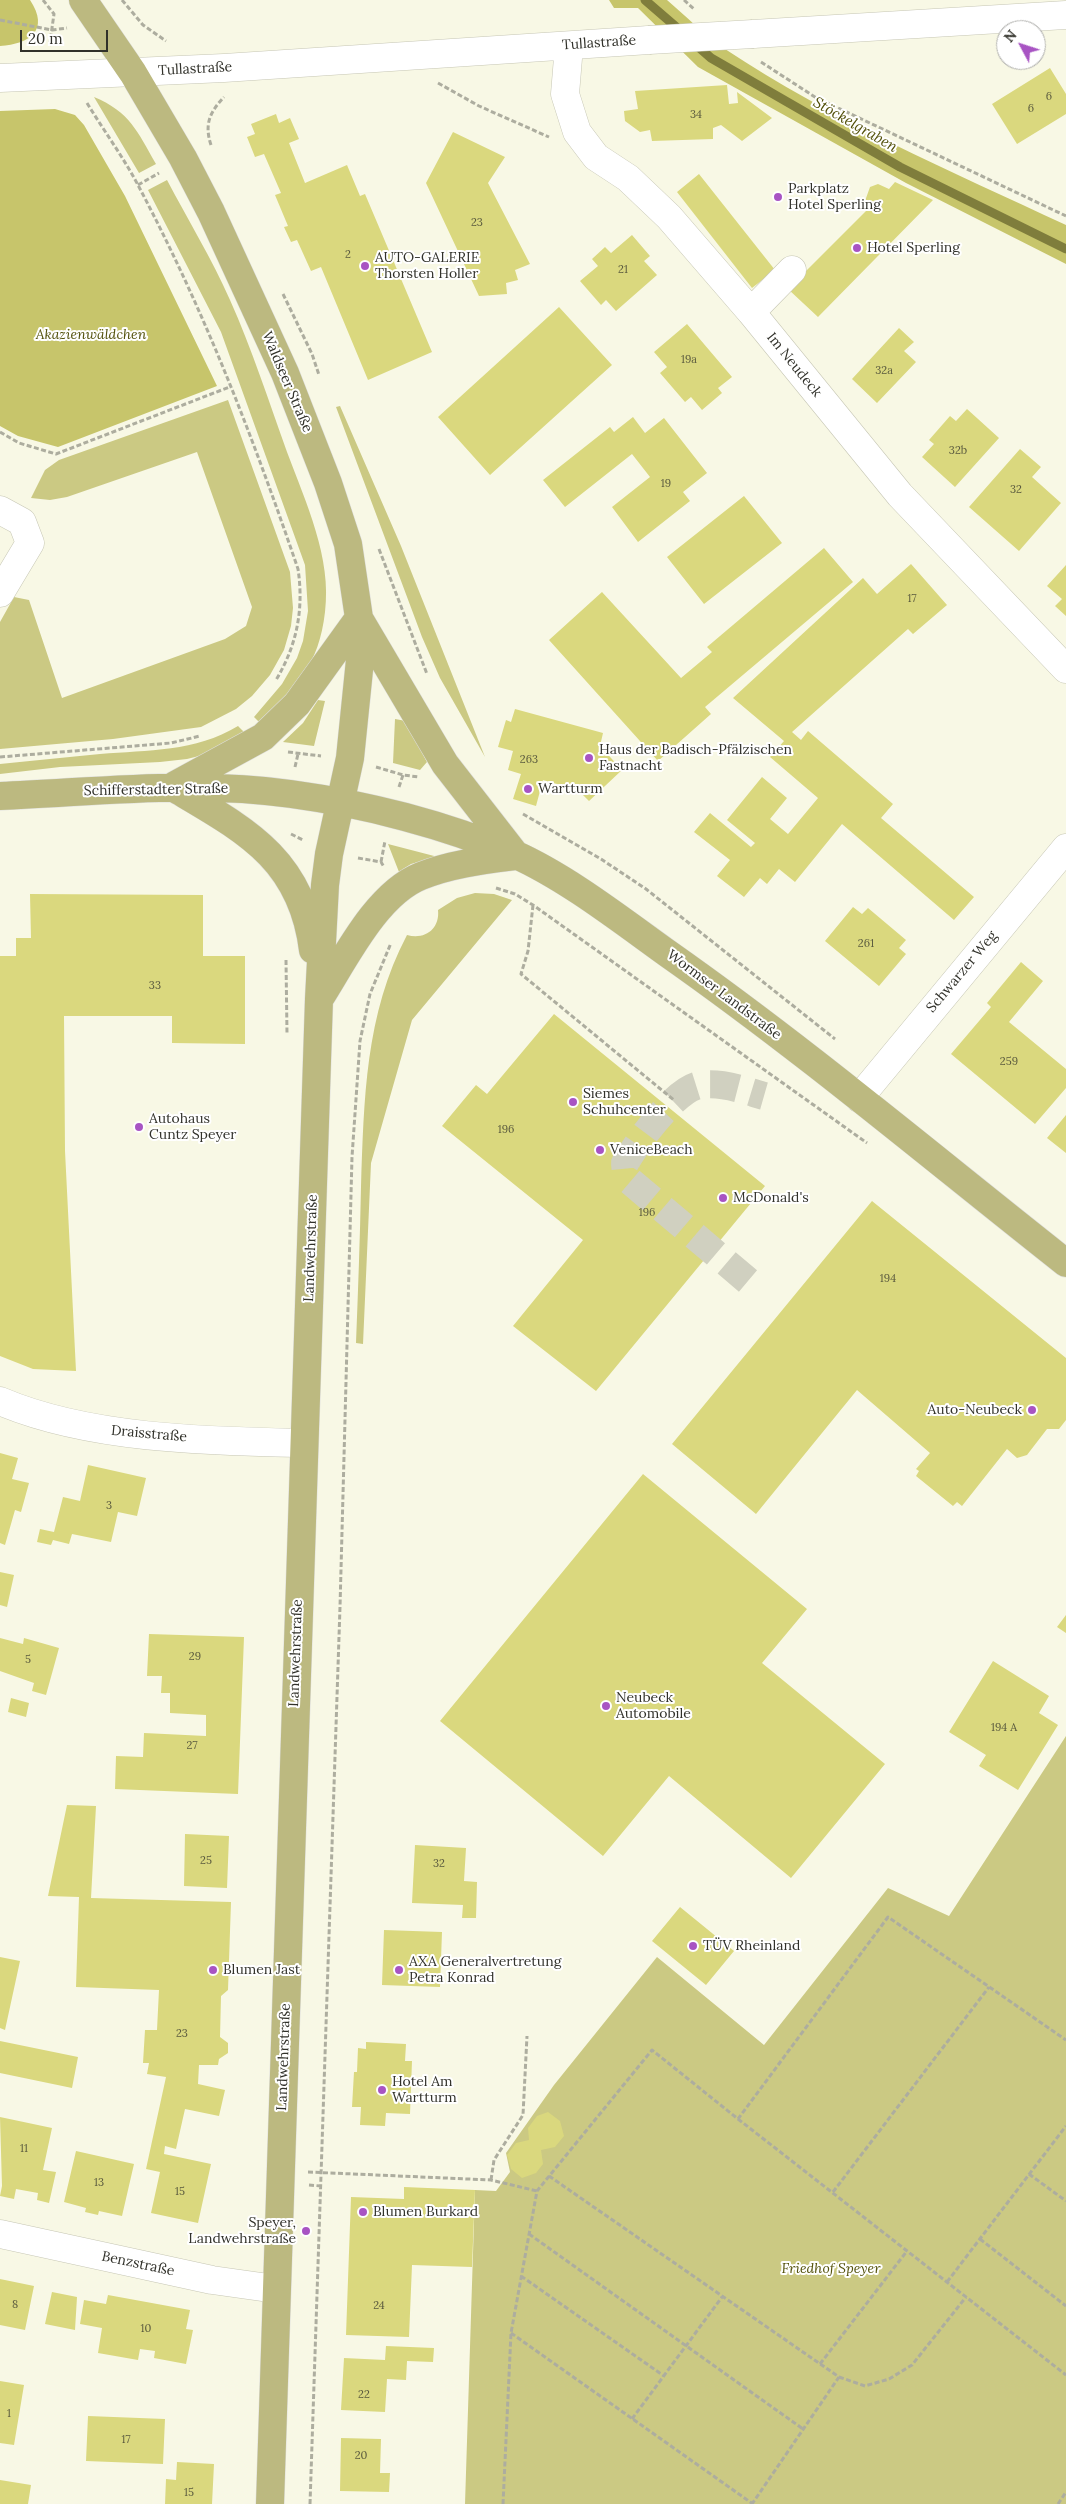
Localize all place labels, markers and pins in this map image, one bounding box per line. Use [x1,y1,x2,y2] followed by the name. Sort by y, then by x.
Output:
[788,181,881,213] place label: Parkplatz Hotel Sperling
[772,191,784,203] marker: Parkplatz Hotel Sperling
[867,240,960,256] place label: Hotel Sperling
[851,242,863,254] marker: Hotel Sperling
[375,250,479,282] place label: AUTO-GALERIE Thorsten Holler
[359,260,371,272] marker: AUTO-GALERIE Thorsten Holler
[599,742,792,774] place label: Haus der Badisch-Pfälzischen Fastnacht
[583,752,595,764] marker: Haus der Badisch-Pfälzischen Fastnacht
[538,781,603,797] place label: Wartturm
[522,783,534,795] marker: Wartturm
[583,1086,666,1118] place label: Siemes Schuhcenter
[567,1096,579,1108] marker: Siemes Schuhcenter
[149,1111,236,1144] place label: Autohaus Cuntz Speyer
[133,1121,145,1133] marker: Autohaus Cuntz Speyer
[610,1142,693,1158] place label: VeniceBeach
[594,1144,606,1156] marker: VeniceBeach
[733,1190,809,1206] place label: McDonald's
[717,1192,729,1204] marker: McDonald's
[928,1402,1022,1418] place label: Auto-Neubeck
[1026,1404,1038,1416] marker: Auto-Neubeck
[616,1690,691,1722] place label: Neubeck Automobile
[600,1700,612,1712] marker: Neubeck Automobile
[703,1938,800,1954] place label: TÜV Rheinland
[687,1940,699,1952] marker: TÜV Rheinland
[409,1954,561,1986] place label: AXA Generalvertretung Petra Konrad
[223,1962,300,1978] place label: Blumen Jast
[207,1964,219,1976] marker: Blumen Jast
[393,1964,405,1976] marker: AXA Generalvertretung Petra Konrad
[392,2074,457,2106] place label: Hotel Am Wartturm
[376,2084,388,2096] marker: Hotel Am Wartturm
[373,2204,478,2220] place label: Blumen Burkard
[357,2206,369,2218] marker: Blumen Burkard
[188,2215,296,2248] place label: Speyer, Landwehrstraße
[300,2225,312,2237] marker: Speyer, Landwehrstraße

